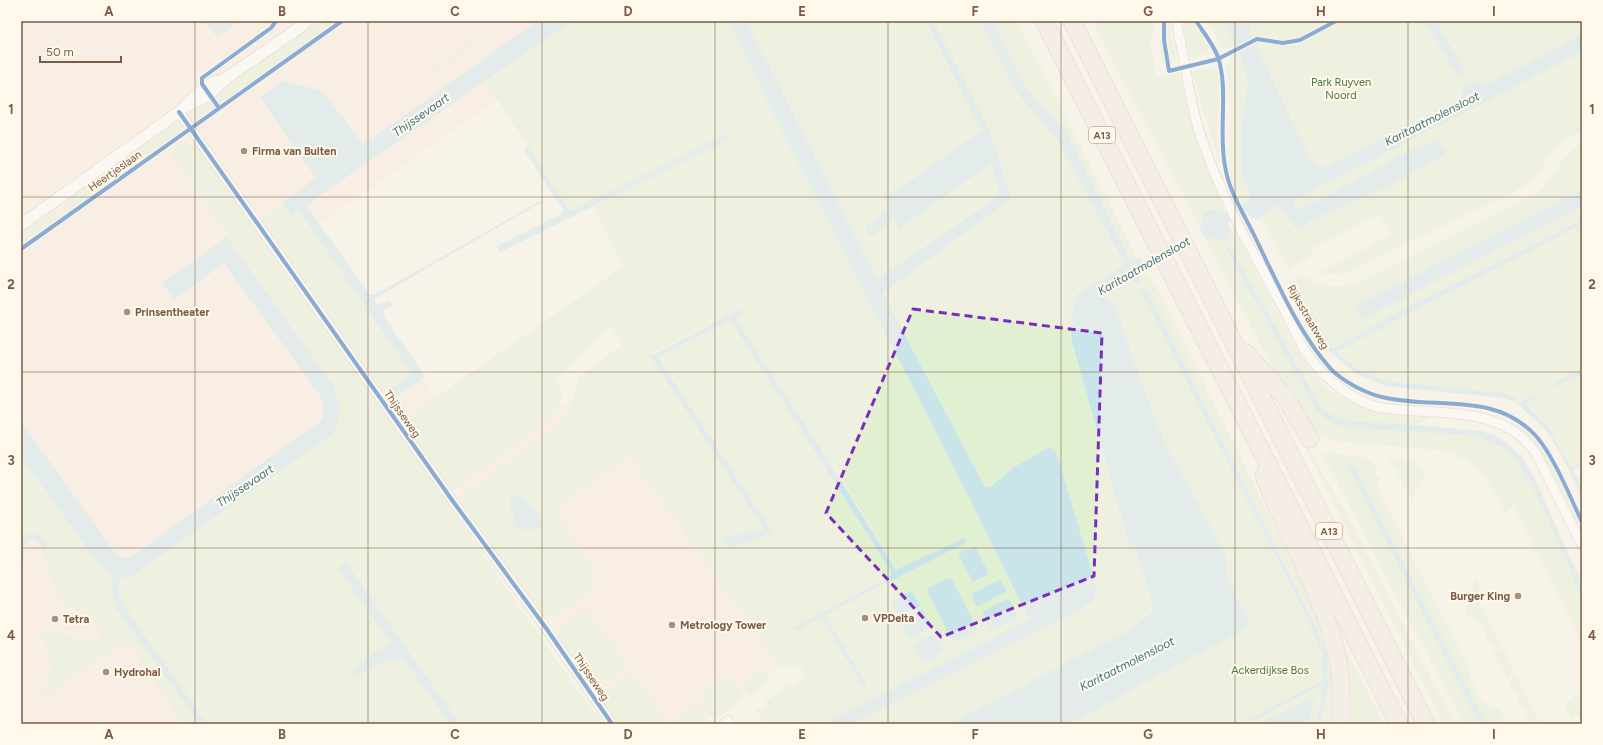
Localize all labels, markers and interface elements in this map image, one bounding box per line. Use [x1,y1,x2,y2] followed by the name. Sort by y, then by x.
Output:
[104,4,114,19] text: A
[278,4,286,19] text: B
[450,4,460,19] text: C
[623,4,633,19] text: D
[798,4,806,19] text: E
[971,4,979,19] text: F
[1143,4,1153,19] text: G
[1316,4,1326,19] text: H
[1492,4,1496,19] text: I
[40,38,121,64] scale bar
[46,45,74,59] text: 50 m
[1311,76,1371,102] park label: Park Ruyven Noord
[1382,89,1482,149] water label: Karitaatmolensloot
[390,90,452,140] water label: Thijssevaart
[8,102,14,117] text: 1
[1589,102,1595,117] text: 1
[1089,127,1115,143] road number: A13
[252,145,336,158] place label: Firma van Buiten
[239,146,249,156] marker: Firma van Buiten
[86,148,144,194] street label: Heertjeslaan
[1095,234,1193,298] water label: Karitaatmolensloot
[7,277,15,292] text: 2
[1588,277,1596,292] text: 2
[1284,282,1332,352] street label: Rijksstraatweg
[135,306,210,319] place label: Prinsentheater
[122,307,132,317] marker: Prinsentheater
[381,388,423,440] street label: Thijsseweg
[7,453,15,468] text: 3
[1588,453,1596,468] text: 3
[214,462,277,510] water label: Thijssevaart
[1316,523,1342,539] road number: A13
[1450,590,1510,603] place label: Burger King
[1513,591,1523,601] marker: Burger King
[873,612,914,625] place label: VPDelta
[63,613,89,626] place label: Tetra
[860,613,870,623] marker: VPDelta
[50,614,60,624] marker: Tetra
[680,619,767,632] place label: Metrology Tower
[667,620,677,630] marker: Metrology Tower
[7,628,15,643] text: 4
[1588,628,1596,643] text: 4
[1077,634,1177,694] water label: Karitaatmolensloot
[570,651,612,703] street label: Thijsseweg
[1231,664,1309,677] park label: Ackerdijkse Bos
[114,666,161,679] place label: Hydrohal
[101,667,111,677] marker: Hydrohal
[104,727,114,742] text: A
[278,727,286,742] text: B
[450,727,460,742] text: C
[623,727,633,742] text: D
[798,727,806,742] text: E
[971,727,979,742] text: F
[1143,727,1153,742] text: G
[1316,727,1326,742] text: H
[1492,727,1496,742] text: I

